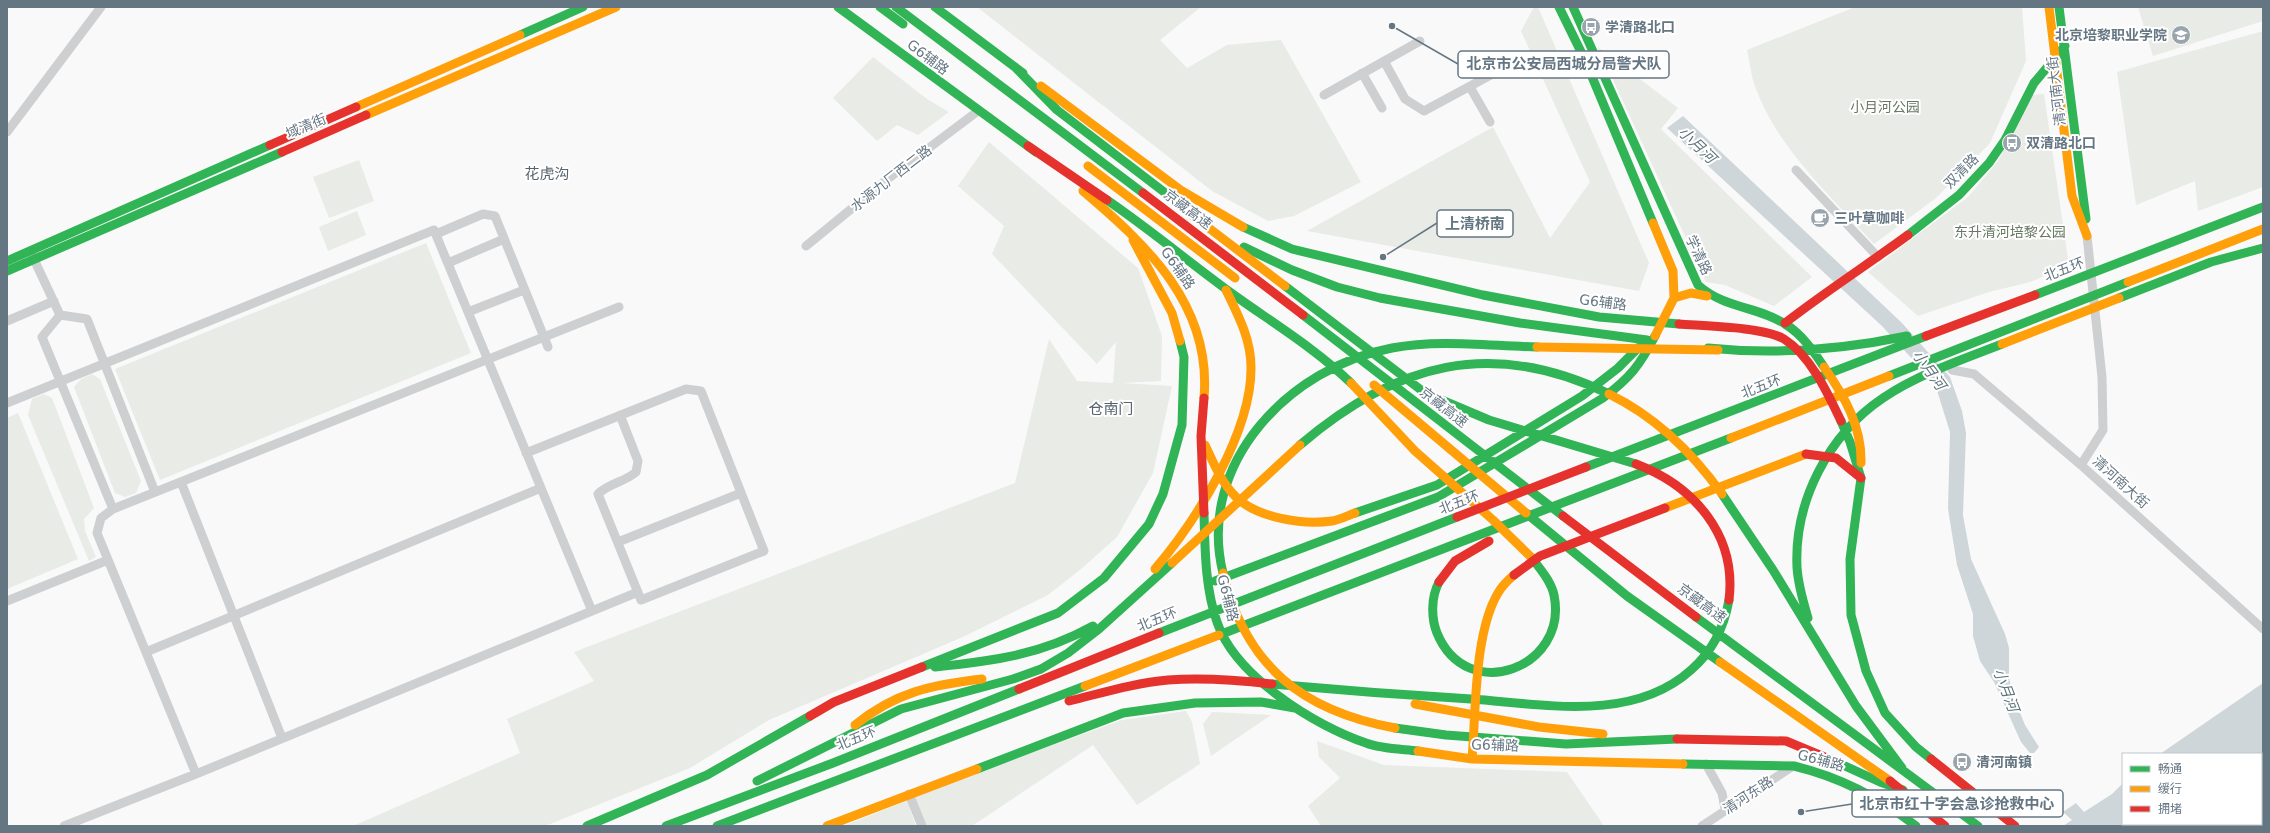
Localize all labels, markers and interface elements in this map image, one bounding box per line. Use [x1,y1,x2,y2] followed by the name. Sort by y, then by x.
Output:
[1580,16,1602,38] bus stop icon: 学清路北口
[1605,19,1675,35] place label: 学清路北口
[2170,24,2192,46] school or university icon: 北京培黎职业学院
[2055,27,2167,43] place label: 北京培黎职业学院
[904,36,952,78] street label: G6辅路
[1458,51,1669,78] callout: 北京市公安局西城分局警犬队
[1466,55,1662,73] text: 北京市公安局西城分局警犬队
[2044,55,2068,127] street label: 清河南大街
[1850,99,1920,115] park label: 小月河公园
[284,110,328,142] street label: 域清街
[1675,123,1722,169] water label: 小月河
[2001,132,2023,154] bus stop icon: 双清路北口
[2026,135,2096,151] place label: 双清路北口
[847,142,935,214] street label: 水源九厂西二路
[1940,150,1982,192] street label: 双清路
[524,165,570,183] district label: 花虎沟
[1161,186,1215,232] street label: 京藏高速
[1809,207,1831,229] cafe icon: 三叶草咖啡
[1437,210,1513,237] callout: 上清桥南
[1834,210,1905,226] place label: 三叶草咖啡
[1445,215,1505,233] text: 上清桥南
[1954,224,2066,240] park label: 东升清河培黎公园
[1683,233,1715,277] street label: 学清路
[1158,244,1198,292] street label: G6辅路
[2042,254,2086,284] street label: 北五环
[1578,291,1628,313] street label: G6辅路
[1908,347,1951,396] water label: 小月河
[1739,371,1783,401] street label: 北五环
[1417,383,1471,431] street label: 京藏高速
[1088,400,1134,418] district label: 仓南门
[2090,453,2152,511] street label: 清河南大街
[1437,487,1481,517] street label: 北五环
[1214,573,1242,623] street label: G6辅路
[1675,580,1729,626] street label: 京藏高速
[1135,604,1179,634] street label: 北五环
[1990,666,2024,717] water label: 小月河
[834,723,878,753] street label: 北五环
[1471,736,1519,754] street label: G6辅路
[1796,746,1846,774] street label: G6辅路
[1951,751,1973,773] bus stop icon: 清河南镇
[2122,753,2262,825] legend
[1976,754,2032,770] place label: 清河南镇
[2158,762,2182,776] text: 畅通
[1720,773,1776,817] street label: 清河东路
[2158,782,2182,796] text: 缓行
[1852,790,2063,817] callout: 北京市红十字会急诊抢救中心
[1859,795,2055,813] text: 北京市红十字会急诊抢救中心
[2158,802,2182,816] text: 拥堵

